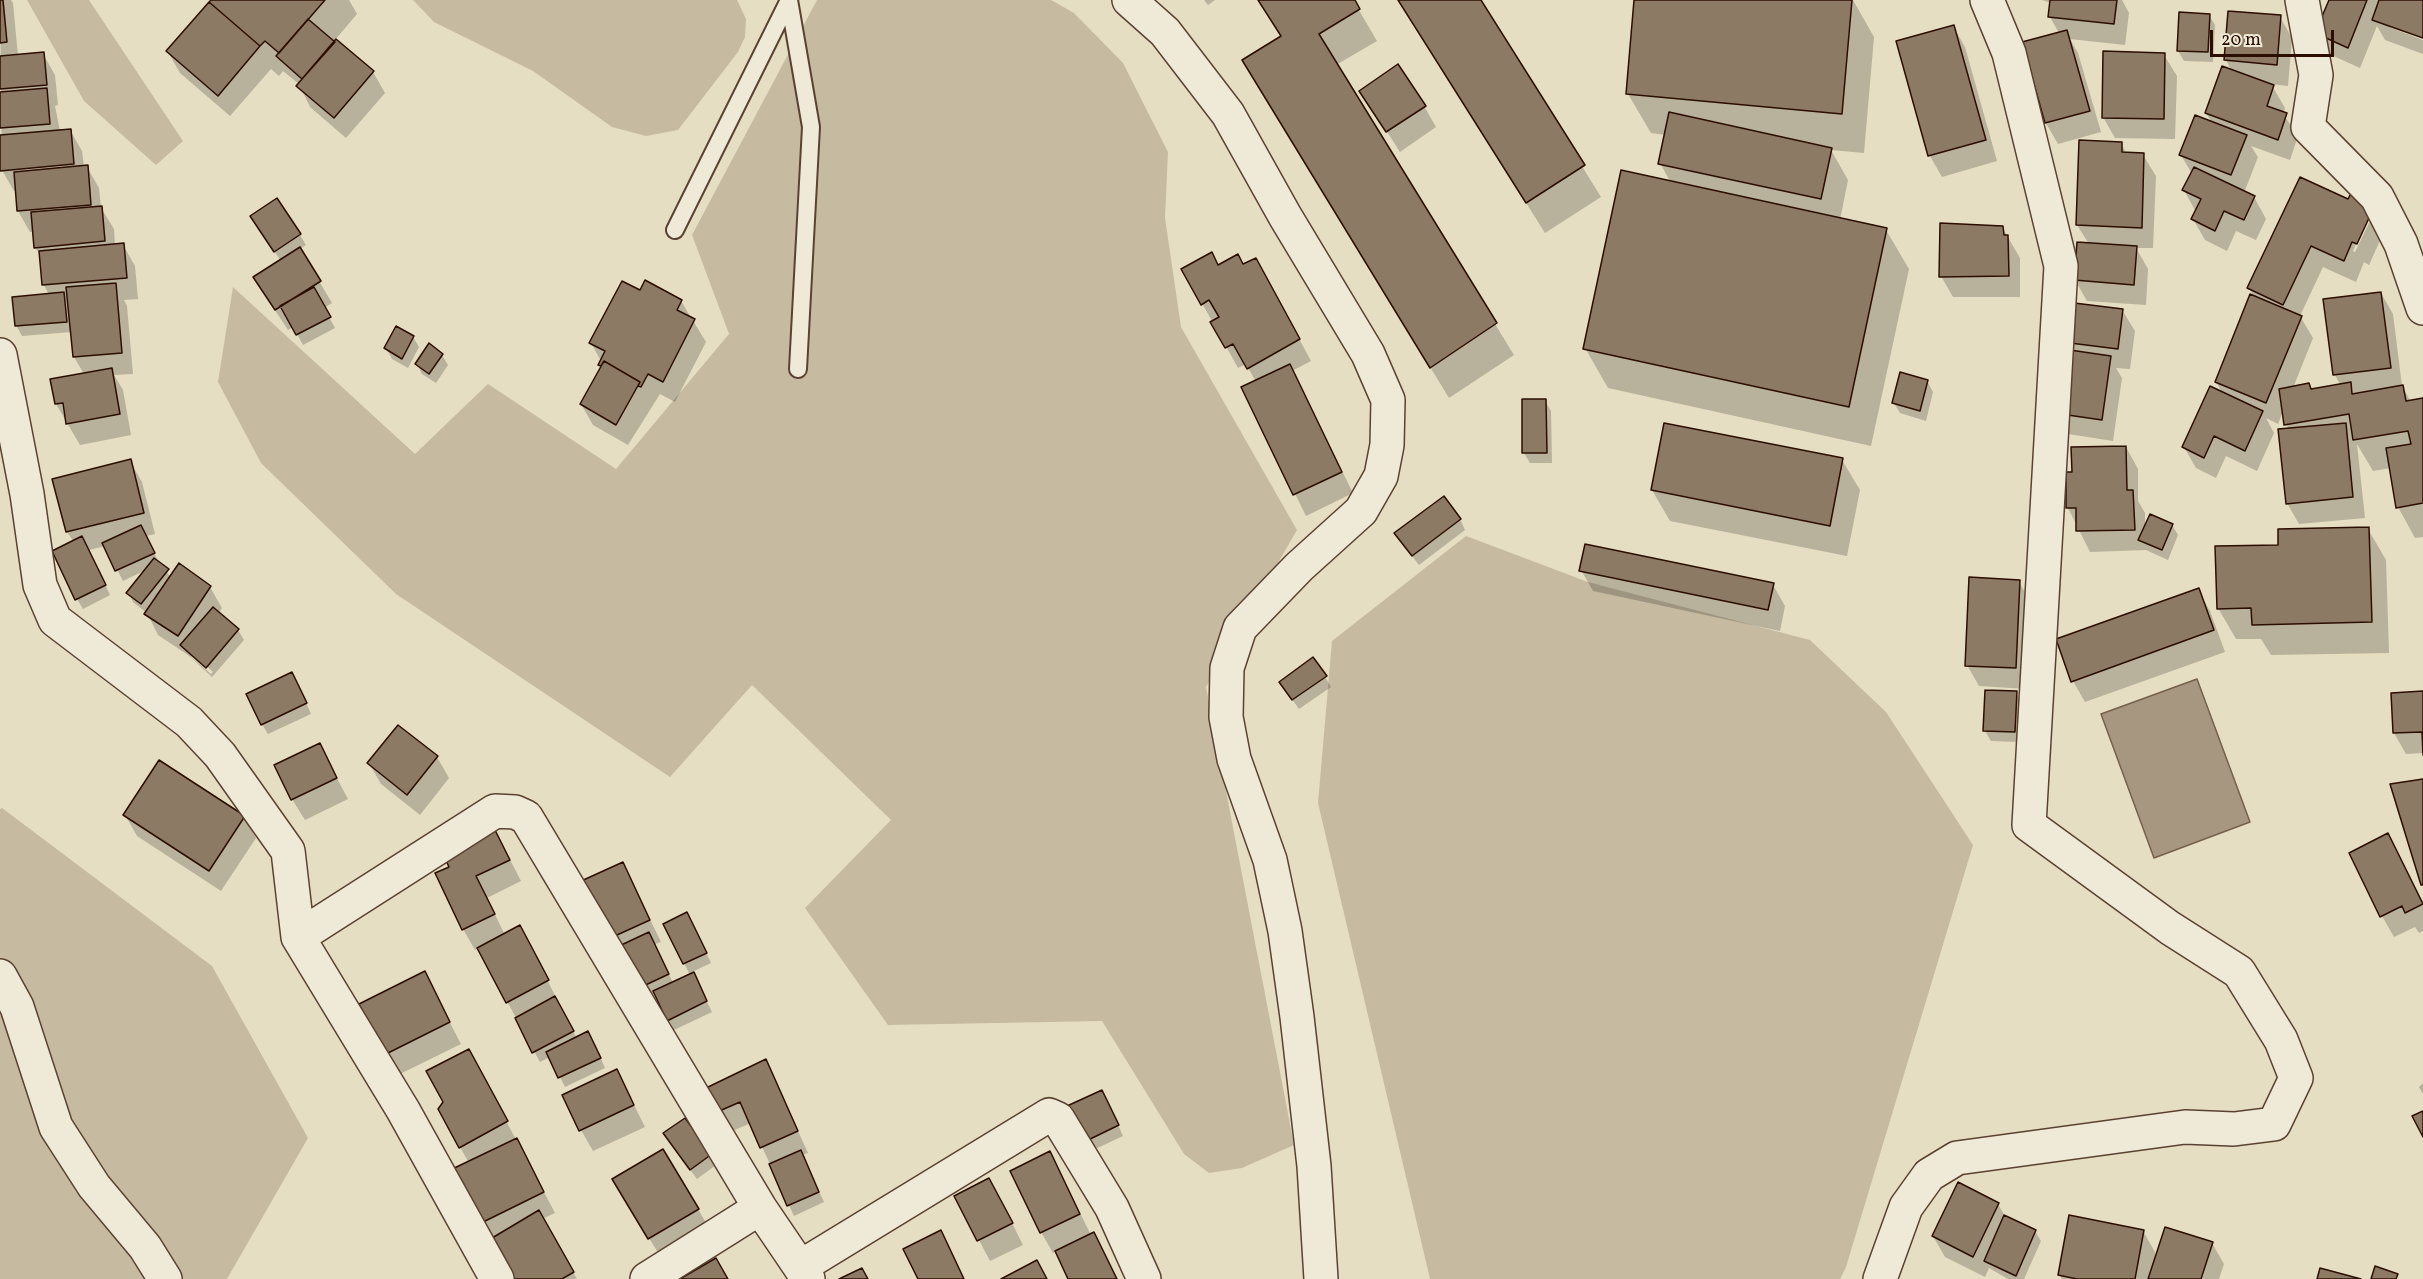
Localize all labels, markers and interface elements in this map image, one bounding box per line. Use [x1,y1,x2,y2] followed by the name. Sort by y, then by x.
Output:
[2213,18,2338,56] scale bar
[2221,28,2261,53] text: 20 m

